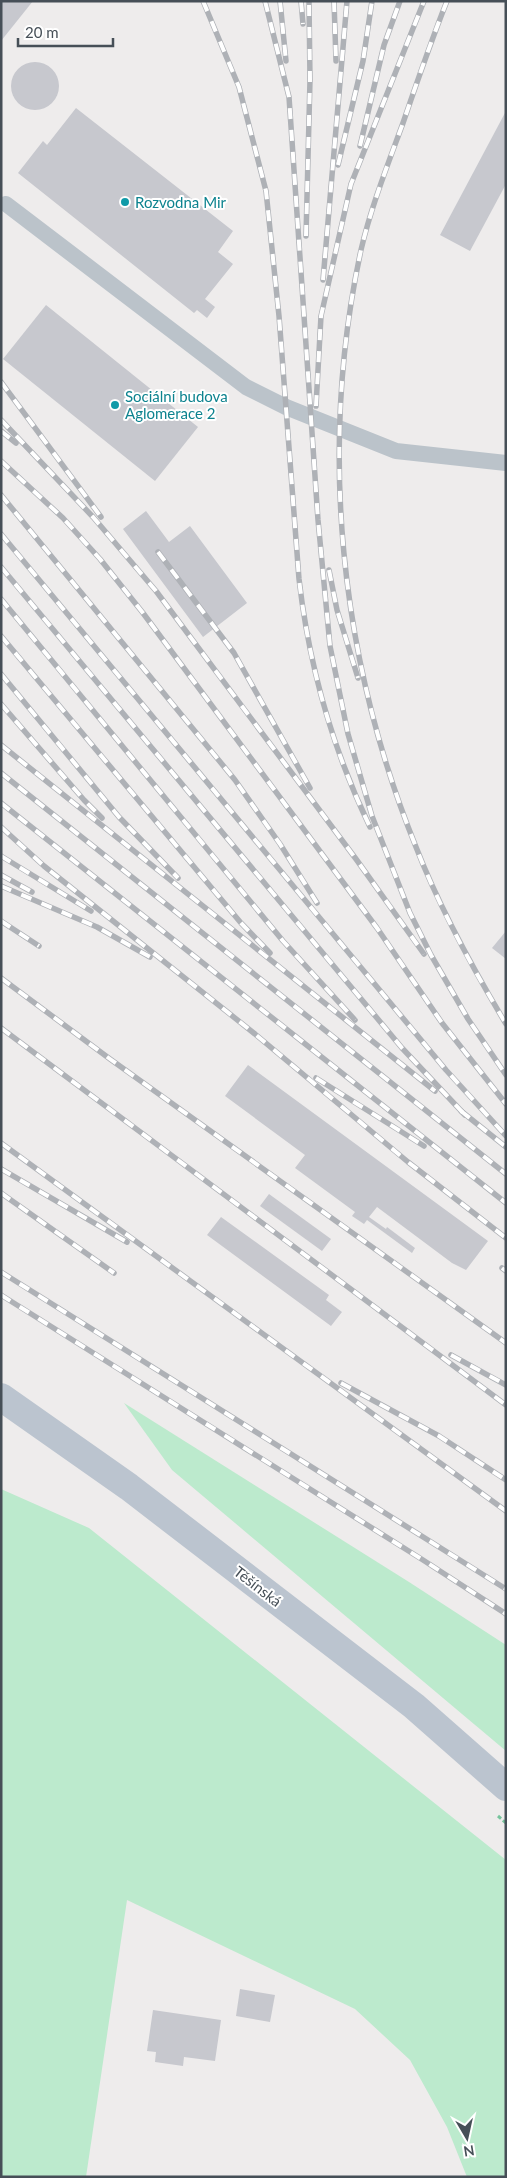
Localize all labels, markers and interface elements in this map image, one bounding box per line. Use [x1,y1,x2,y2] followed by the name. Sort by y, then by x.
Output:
[18,15,112,47] scale bar
[25,23,59,41] text: 20 m
[135,193,227,211] place label: Rozvodna Mir
[119,196,131,208] marker: Rozvodna Mir
[125,387,228,422] place label: Sociální budova Aglomerace 2
[109,399,121,411] marker: Sociální budova Aglomerace 2
[231,1562,285,1610] street label: Těšínská
[442,2113,492,2163] north arrow
[462,2142,476,2161] text: N

